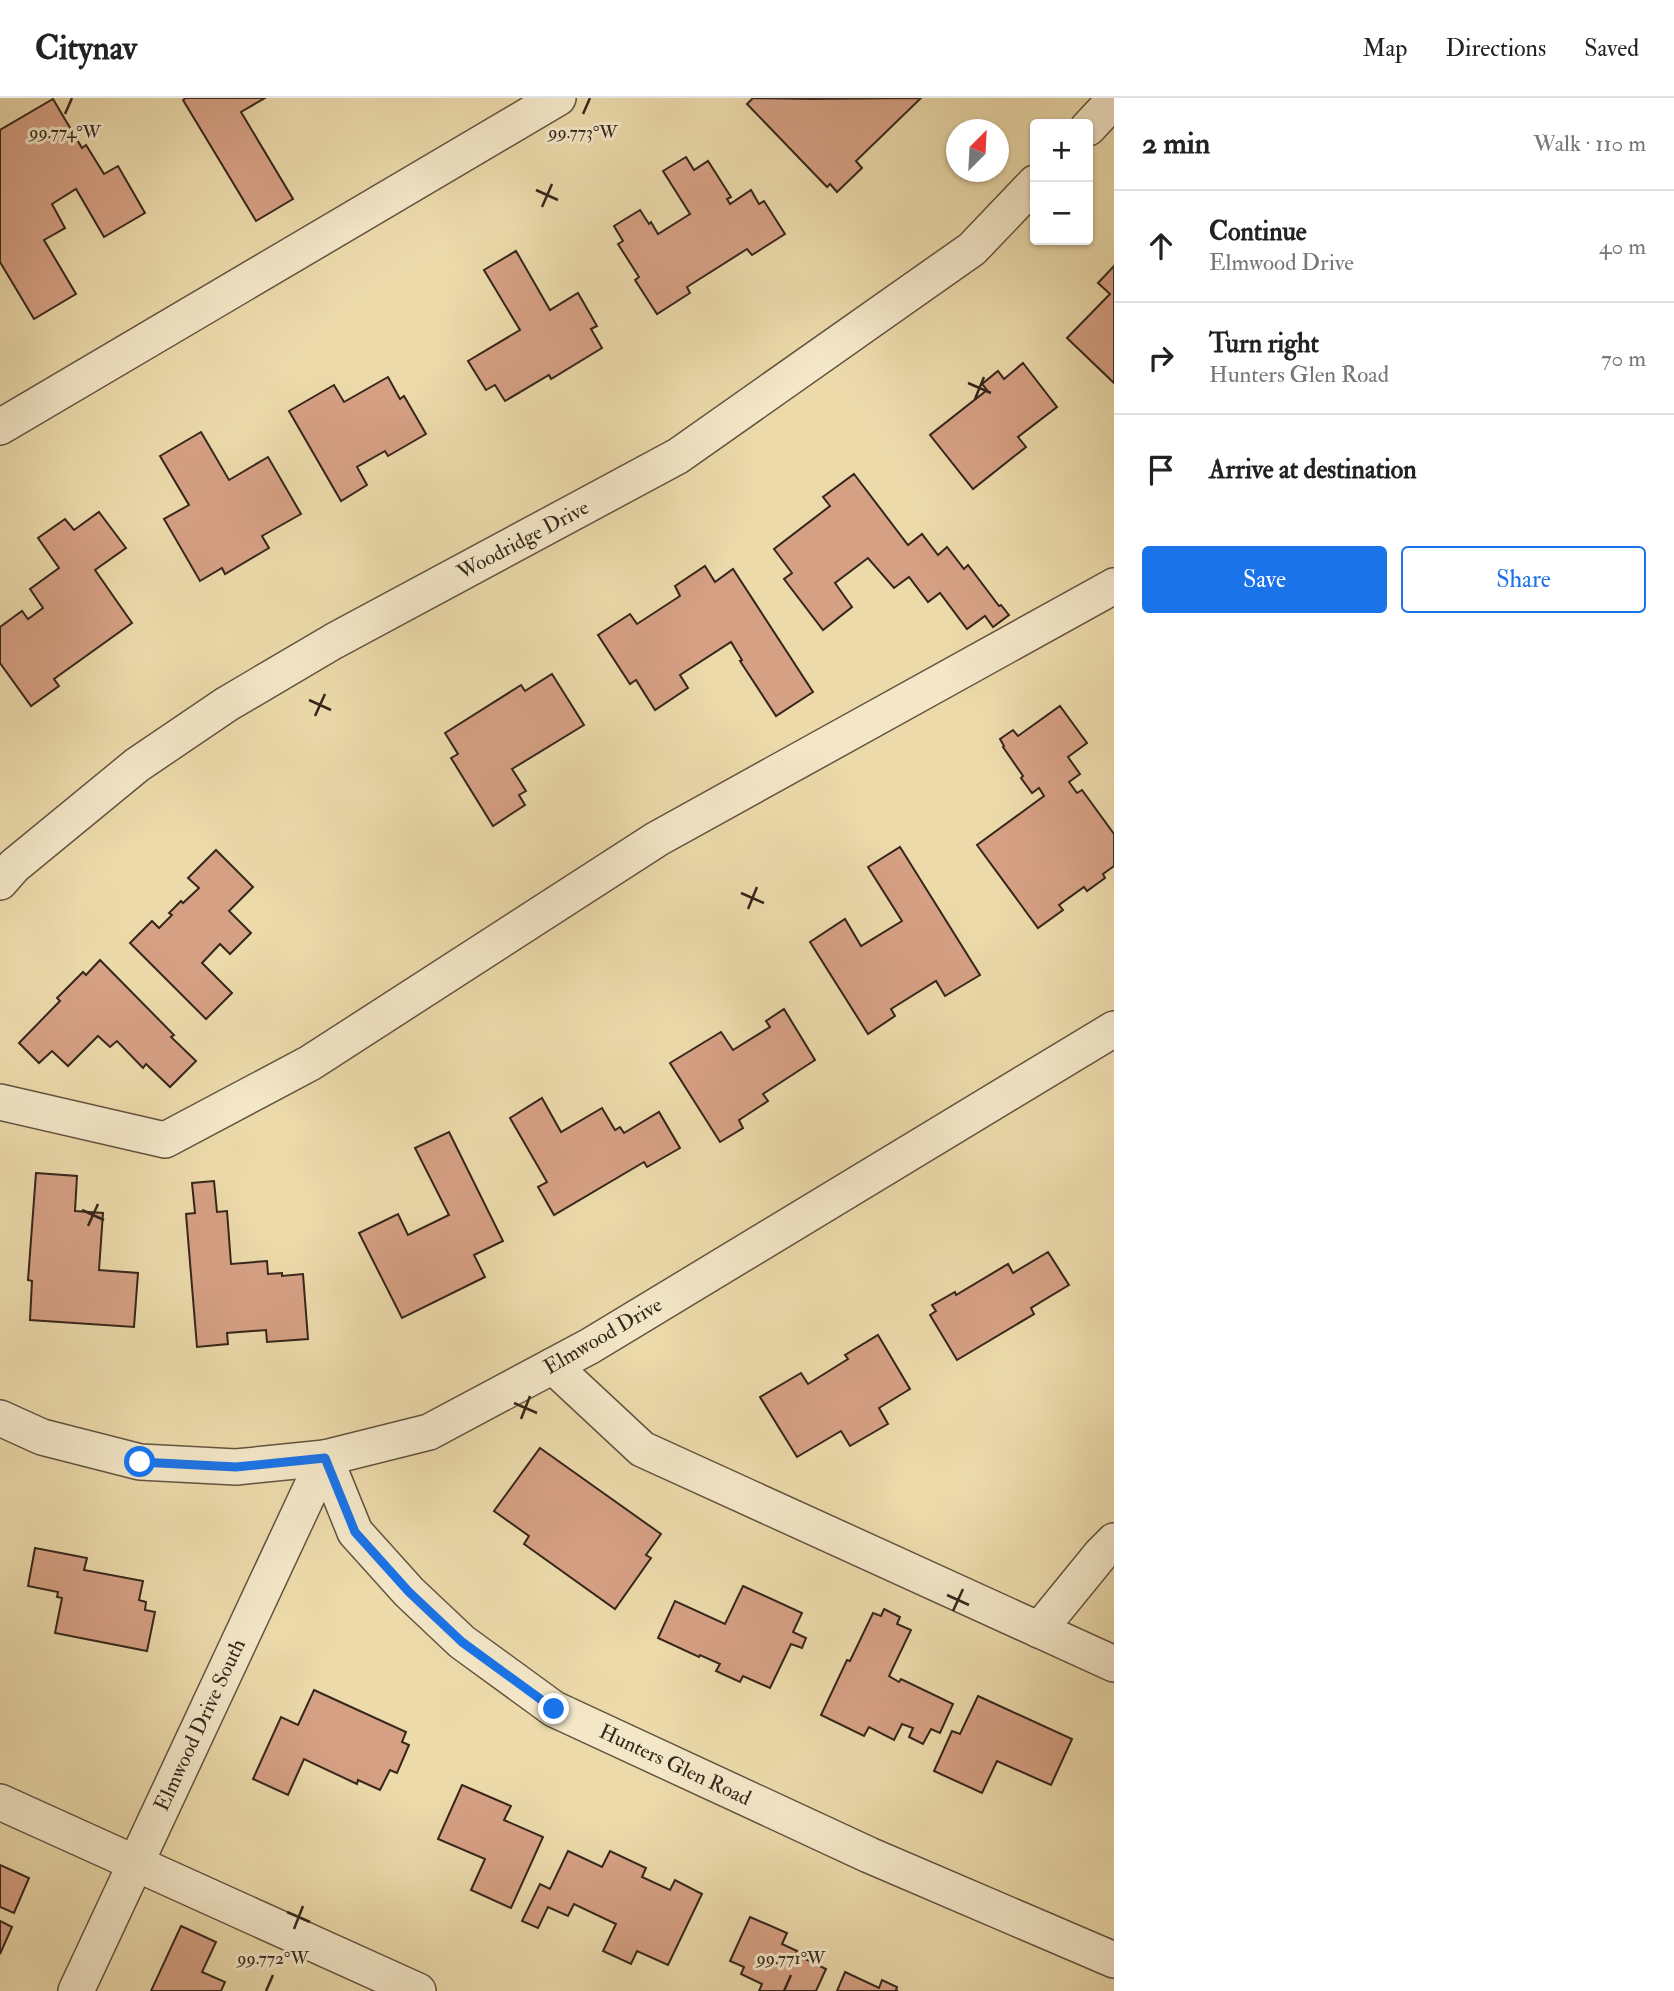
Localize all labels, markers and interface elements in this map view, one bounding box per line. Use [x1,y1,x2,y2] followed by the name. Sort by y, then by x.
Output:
[35,28,137,69] text: Citynav
[1362,33,1407,64] text: Map
[1445,33,1546,64] text: Directions
[1584,33,1639,64] text: Saved
[946,119,1009,182] north arrow
[1030,119,1093,245] map controls
[1030,119,1093,182] button: +
[27,121,102,144] text: 99.774°W
[546,121,618,144] text: 99.773°W
[1142,125,1210,162] text: 2 min
[1533,129,1646,158] text: Walk · 110 m
[1030,182,1093,245] button: −
[1209,216,1307,248] text: Continue
[1142,227,1180,265] icon: ahead
[1599,232,1646,261] text: 40 m
[1209,248,1354,277] text: Elmwood Drive
[1209,328,1319,360] text: Turn right
[1142,339,1180,377] icon: right
[1601,344,1646,373] text: 70 m
[1209,360,1389,389] text: Hunters Glen Road
[1142,451,1180,489] icon: arrive
[1209,454,1417,486] text: Arrive at destination
[452,494,594,586] street label: Woodridge Drive
[1142,546,1387,613] button: Save
[1401,546,1646,613] button: Share
[539,1291,667,1381] street label: Elmwood Drive
[124,1446,155,1477] route start
[148,1634,252,1816] street label: Elmwood Drive South
[538,1693,569,1724] route end
[595,1718,756,1812] street label: Hunters Glen Road
[235,1947,309,1970] text: 99.772°W
[755,1947,826,1970] text: 99.771°W

